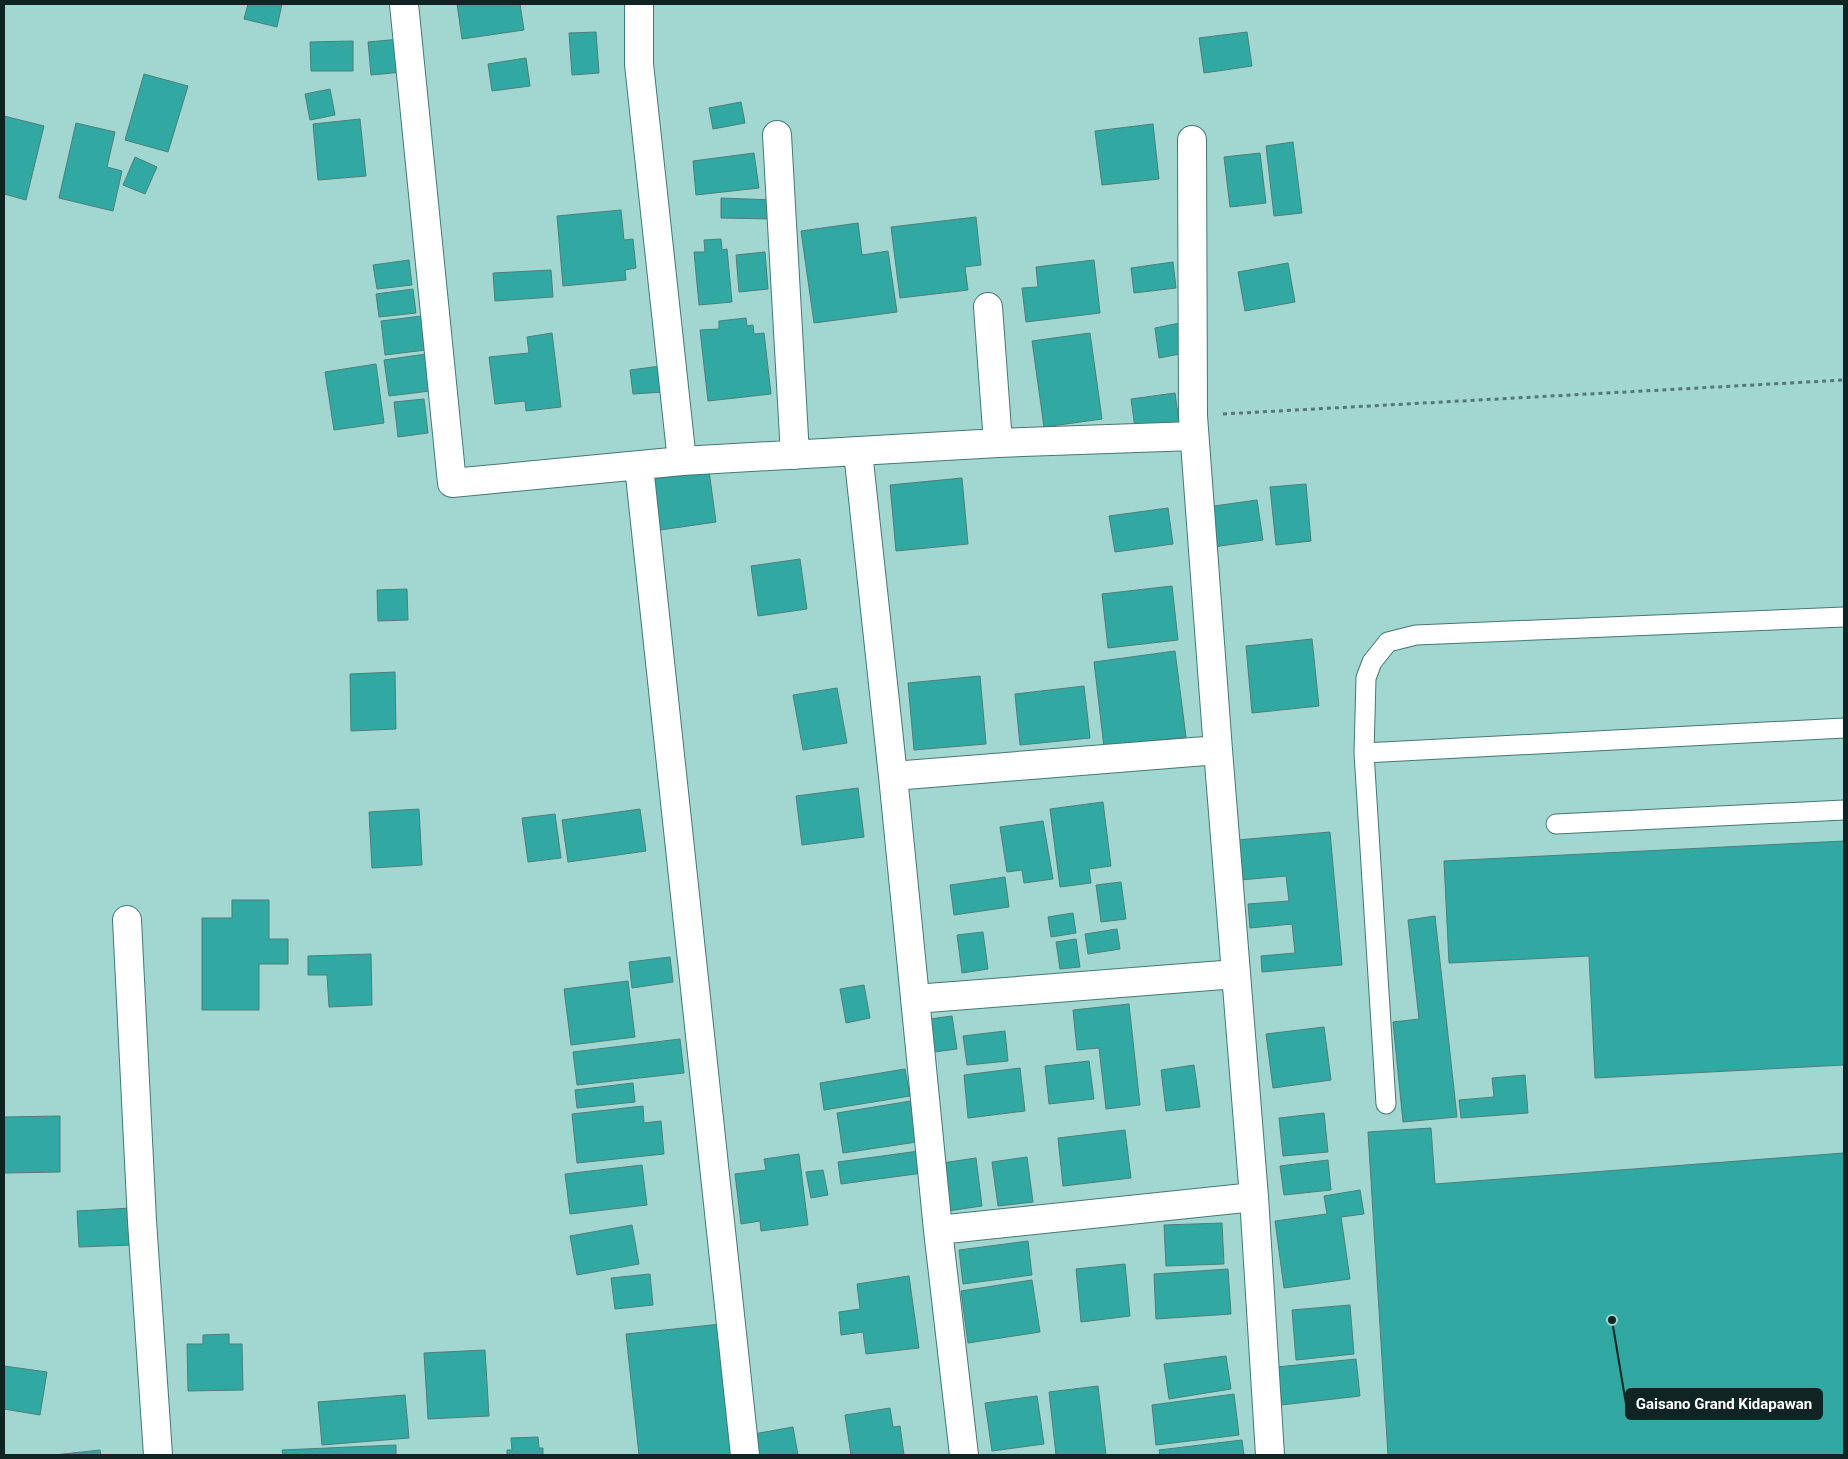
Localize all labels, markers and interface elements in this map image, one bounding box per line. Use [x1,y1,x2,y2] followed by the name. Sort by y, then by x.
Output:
[1626,1389,1822,1419] callout: Gaisano Grand Kidapawan
[1636,1395,1812,1413] text: Gaisano Grand Kidapawan

